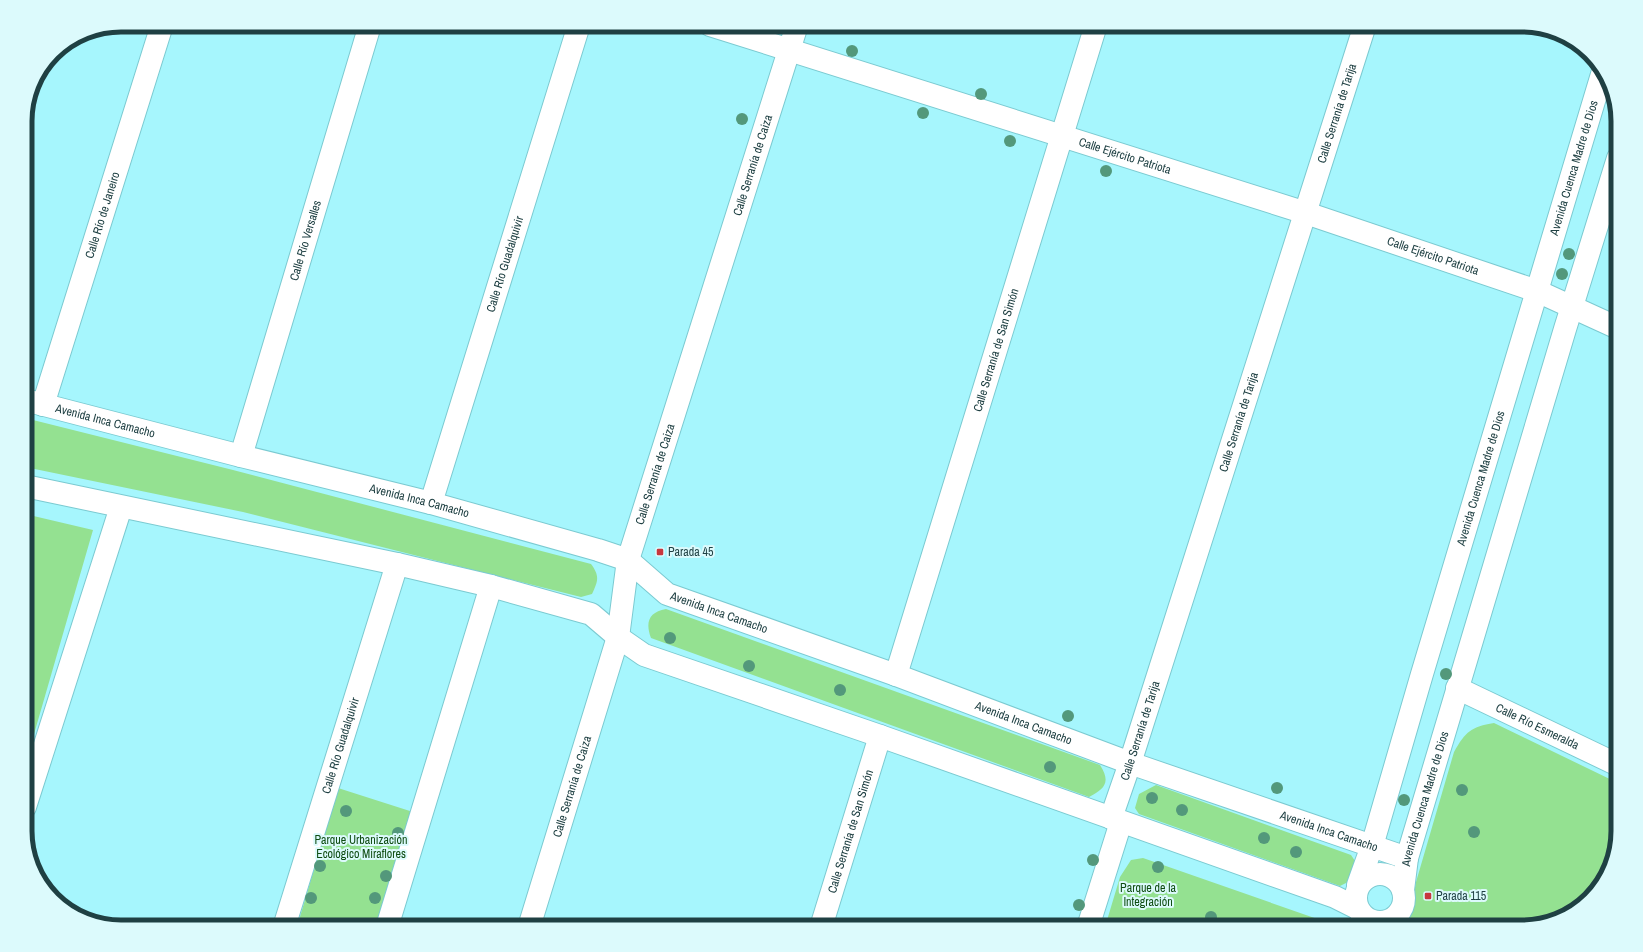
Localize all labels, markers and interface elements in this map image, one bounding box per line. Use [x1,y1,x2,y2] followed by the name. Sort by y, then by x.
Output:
[1314,61,1360,165] street label: Calle Serranía de Tarija
[1546,98,1602,238] street label: Avenida Cuenca Madre de Dios
[729,112,776,218] street label: Calle Serranía de Caiza
[1077,134,1174,178] street label: Calle Ejército Patriota
[81,170,124,260] street label: Calle Río de Janeiro
[286,198,325,283] street label: Calle Río Versalles
[483,213,528,314] street label: Calle Río Guadalquivir
[1385,233,1482,279] street label: Calle Ejército Patriota
[969,286,1023,414] street label: Calle Serranía de San Simón
[1215,370,1262,474] street label: Calle Serranía de Tarija
[53,400,157,441] street label: Avenida Inca Camacho
[1453,409,1509,549] street label: Avenida Cuenca Madre de Dios
[632,421,679,527] street label: Calle Serranía de Caiza
[367,480,471,521] street label: Avenida Inca Camacho
[668,544,714,560] place label: Parada 45
[655,547,665,557] marker: Parada 45
[667,587,770,637] street label: Avenida Inca Camacho
[1117,678,1164,783] street label: Calle Serranía de Tarija
[318,695,363,796] street label: Calle Río Guadalquivir
[972,697,1074,749] street label: Avenida Inca Camacho
[1493,700,1582,753] street label: Calle Río Esmeralda
[1398,729,1452,868] street label: Avenida Cuenca Madre de Dios
[549,733,595,839] street label: Calle Serranía de Caiza
[824,768,877,895] street label: Calle Serranía de San Simón
[1277,807,1380,855] street label: Avenida Inca Camacho
[315,832,408,862] park label: Parque Urbanización Ecológico Miraflores
[1120,880,1176,910] park label: Parque de la Integración
[1436,888,1487,904] place label: Parada 115
[1423,891,1433,901] marker: Parada 115

